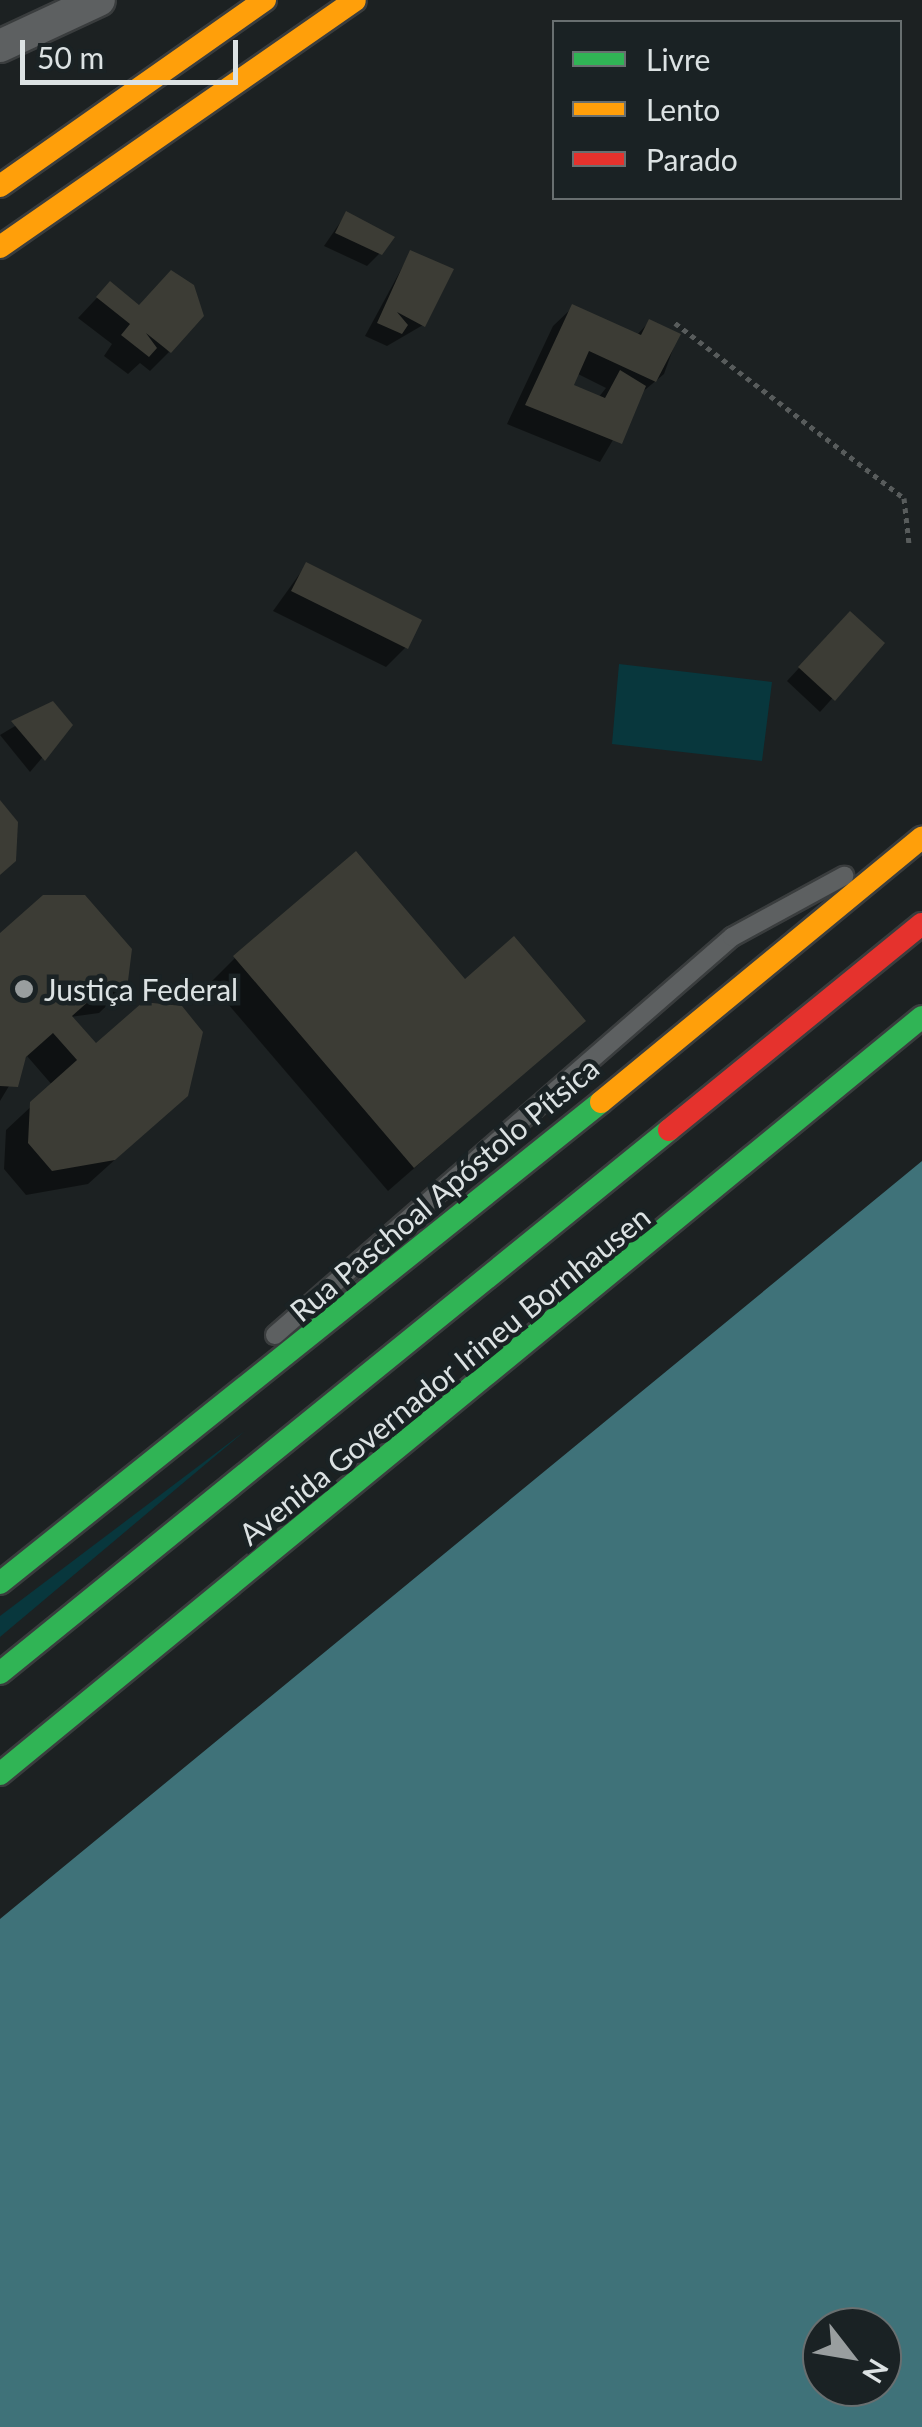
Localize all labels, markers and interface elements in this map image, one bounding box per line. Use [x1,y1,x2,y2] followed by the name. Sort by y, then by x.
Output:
[25,20,242,82] scale bar
[552,20,902,200] legend
[37,39,104,75] text: 50 m
[646,41,710,77] text: Livre
[646,91,720,127] text: Lento
[646,141,738,177] text: Parado
[44,971,238,1007] place label: Justiça Federal
[13,978,35,1000] marker: Justiça Federal
[282,1049,606,1329] street label: Rua Paschoal Apóstolo Pítsica
[231,1198,657,1552] street label: Avenida Governador Irineu Bornhausen
[802,2307,902,2407] north arrow
[856,2353,896,2389] text: N

